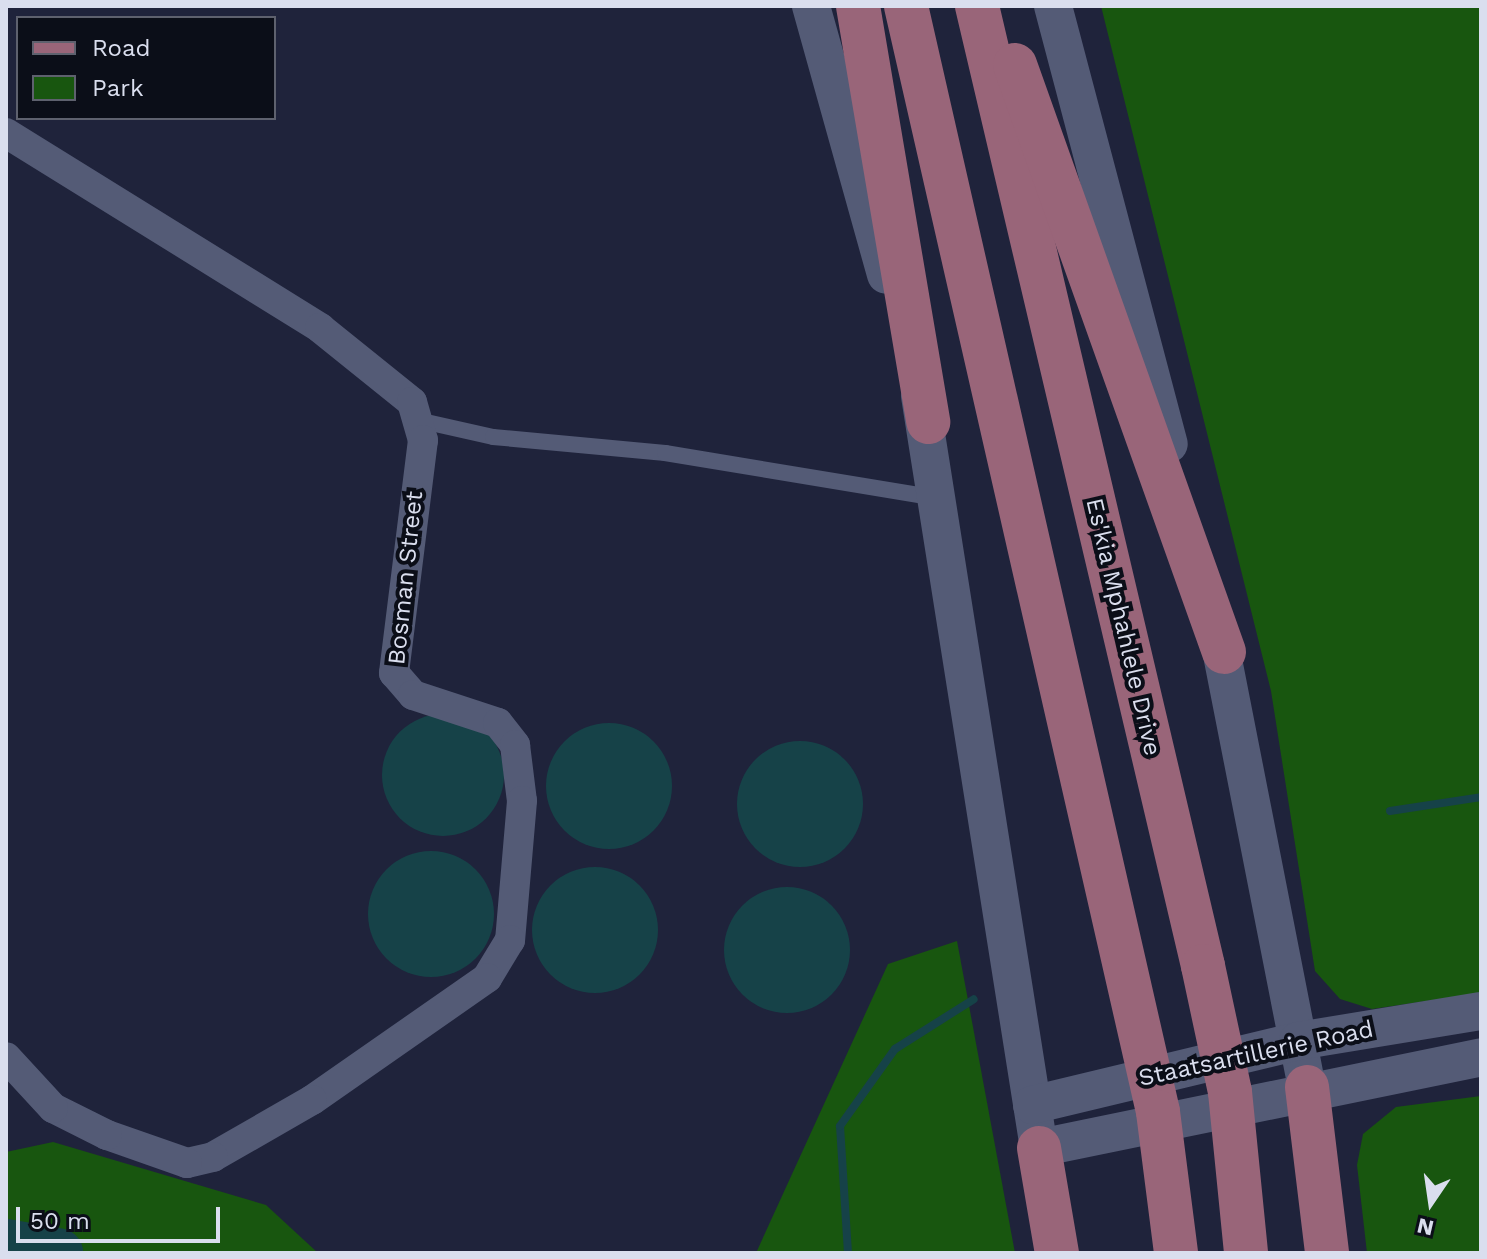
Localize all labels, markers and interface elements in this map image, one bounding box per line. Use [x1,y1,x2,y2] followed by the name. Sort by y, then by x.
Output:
[16,16,276,120] legend
[92,34,151,62] text: Road
[92,74,144,102] text: Park
[383,490,429,666] street label: Bosman Street
[1079,495,1167,759] street label: Es'kia Mphahlele Drive
[1136,1015,1376,1093] street label: Staatsartillerie Road
[1391,1163,1471,1243] north arrow
[20,1191,224,1241] scale bar
[30,1207,90,1235] text: 50 m
[1415,1213,1436,1241] text: N

